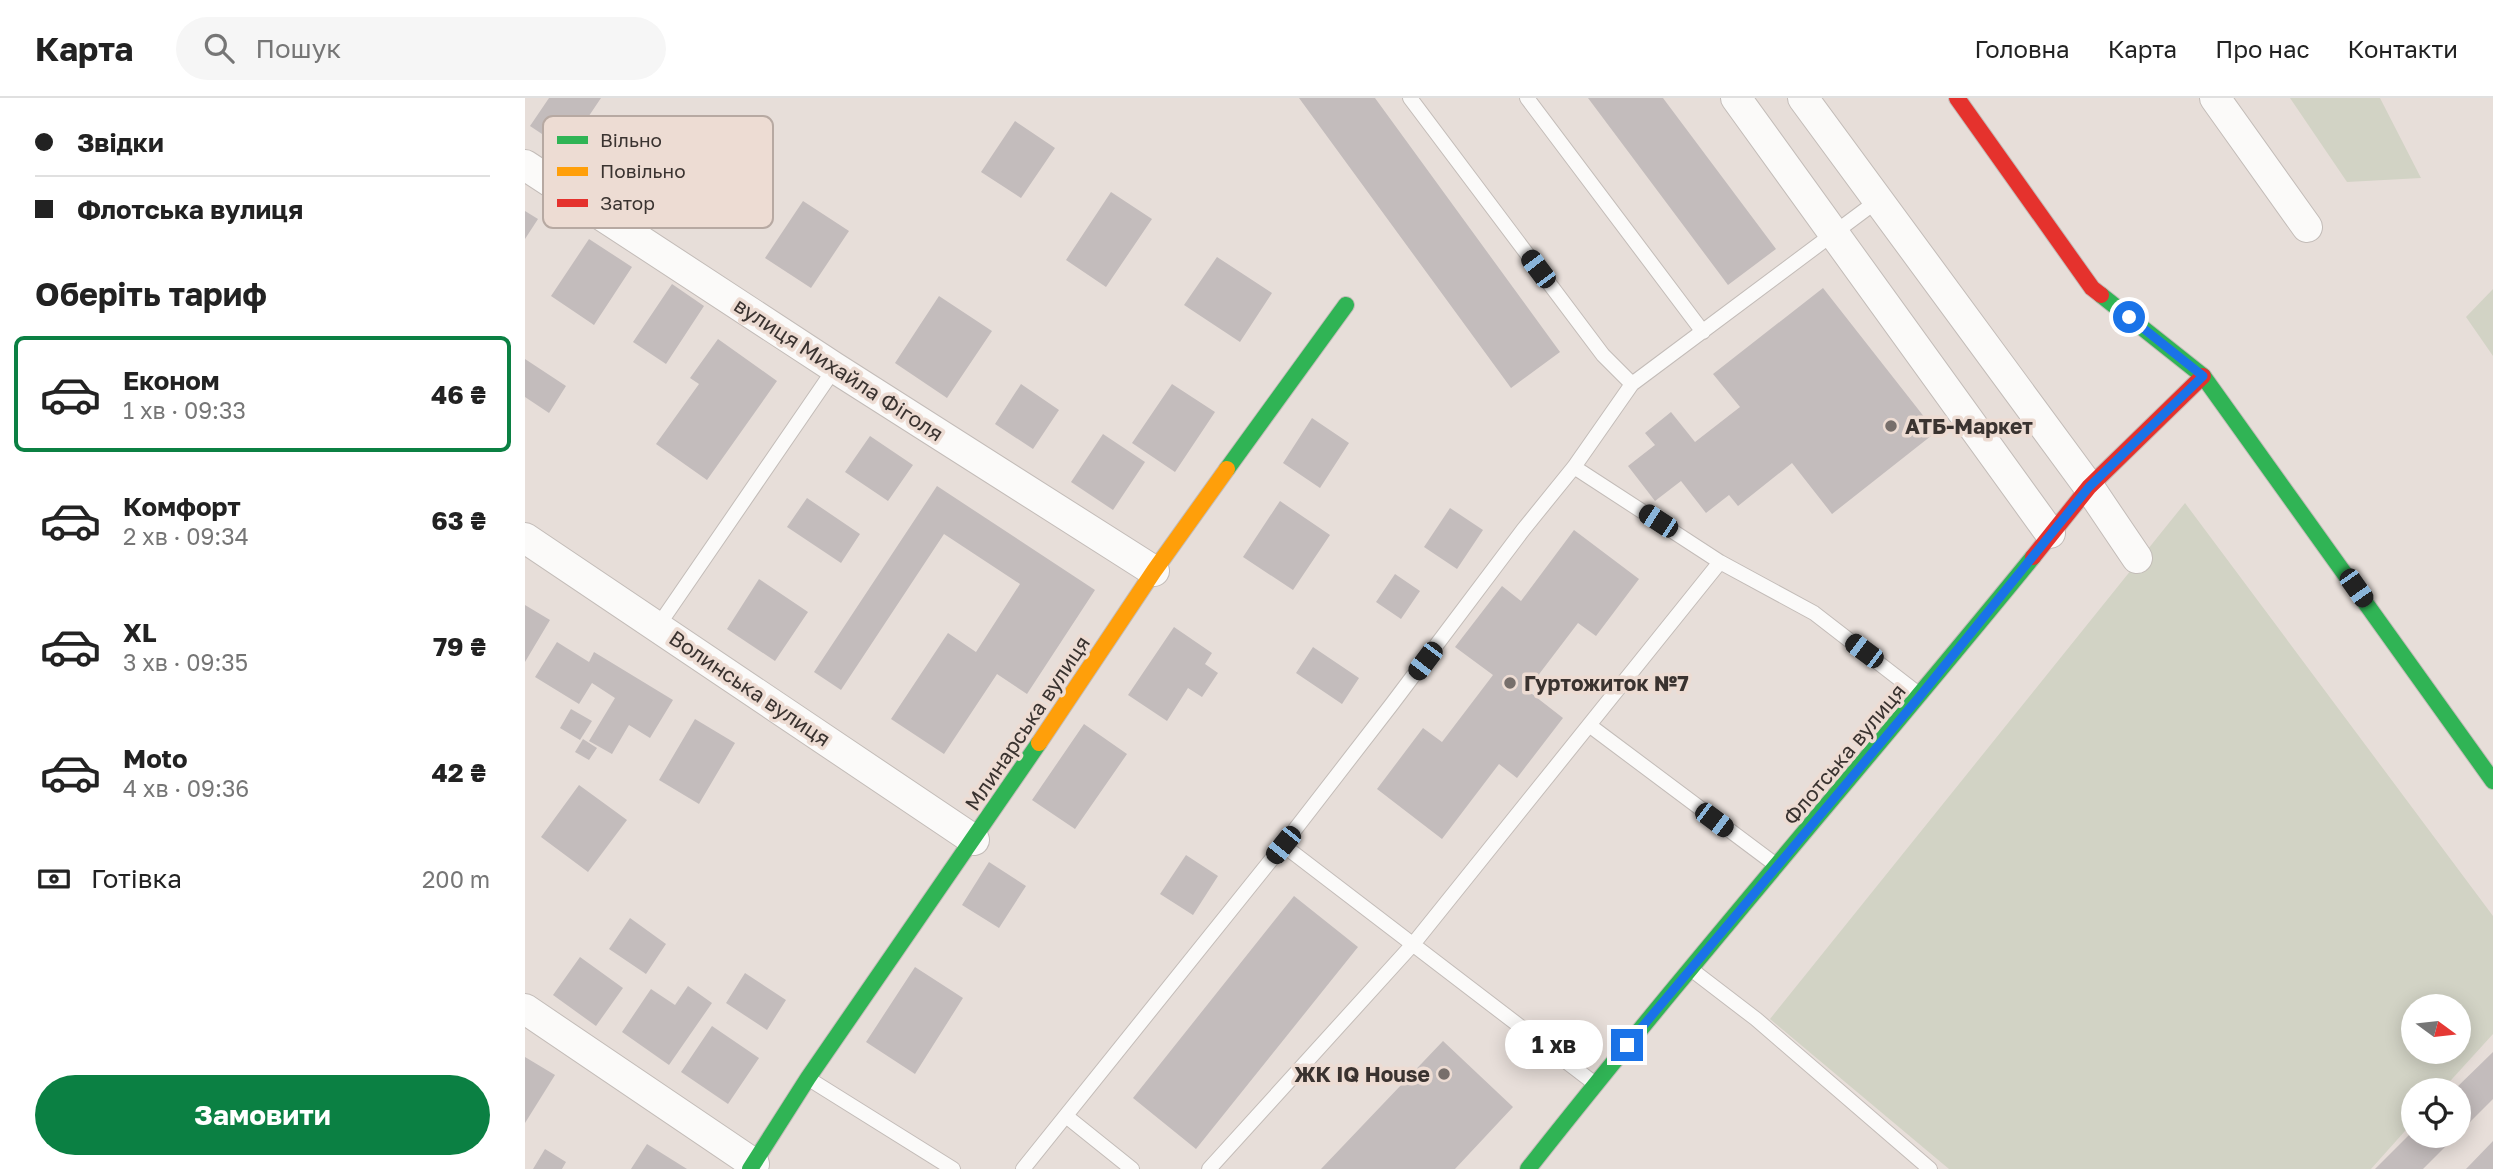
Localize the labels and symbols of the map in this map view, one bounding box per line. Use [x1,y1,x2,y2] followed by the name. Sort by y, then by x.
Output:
[543,116,773,228] legend
[600,128,662,151] text: Вільно
[600,159,686,182] text: Повільно
[600,191,655,214] text: Затор
[1517,246,1560,292] car
[729,292,949,446] street label: вулиця Михайла Фіголя
[2113,301,2145,333] route start
[1905,413,2033,439] place label: АТБ-Маркет
[1883,418,1899,434] marker: АТБ-Маркет
[1635,501,1682,541] car
[2336,565,2377,611] car
[664,624,836,752] street label: Волинська вулиця
[1841,630,1888,672] car
[959,631,1095,815] street label: Млинарська вулиця
[1404,638,1447,684] car
[1524,670,1689,696] place label: Гуртожиток №7
[1502,675,1518,691] marker: Гуртожиток №7
[1777,678,1911,830] street label: Флотська вулиця
[1691,799,1738,841] car
[1262,822,1305,868] car
[2401,994,2471,1064] north arrow
[1504,1020,1603,1070] callout: 1 хв
[1611,1029,1643,1061] route end
[1294,1061,1430,1087] place label: ЖК IQ House
[1436,1066,1452,1082] marker: ЖК IQ House

